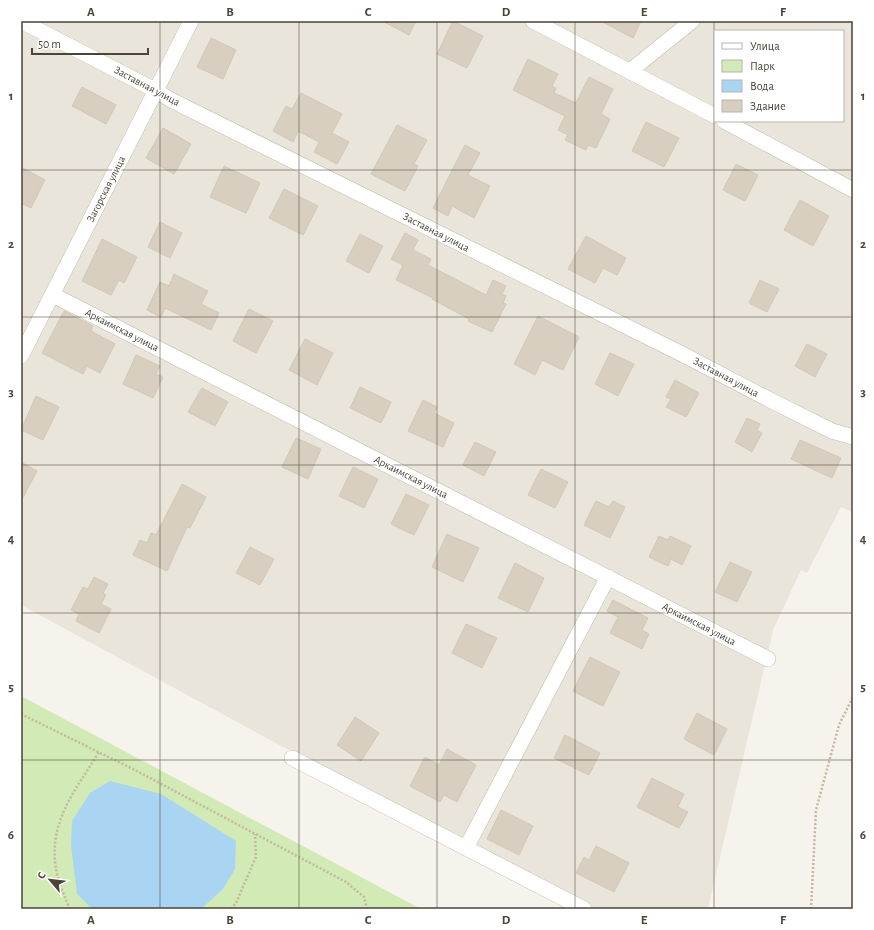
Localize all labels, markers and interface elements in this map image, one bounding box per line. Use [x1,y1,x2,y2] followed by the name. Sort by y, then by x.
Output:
[87,6,95,19] text: A
[226,6,234,19] text: B
[365,6,372,19] text: C
[502,6,511,19] text: D
[641,6,648,19] text: E
[780,6,787,19] text: F
[32,30,148,56] scale bar
[714,30,844,122] legend
[38,38,61,50] text: 50 m
[750,40,780,52] text: Улица
[750,60,775,72] text: Парк
[112,64,182,108] street label: Заставная улица
[750,80,774,92] text: Вода
[9,90,13,103] text: 1
[861,90,865,103] text: 1
[750,100,786,112] text: Здание
[85,154,127,224] street label: Загорская улица
[401,211,471,253] street label: Заставная улица
[8,238,14,251] text: 2
[860,238,866,251] text: 2
[83,307,161,353] street label: Аркаимская улица
[691,355,761,399] street label: Заставная улица
[8,386,14,399] text: 3
[860,386,866,399] text: 3
[372,454,450,500] street label: Аркаимская улица
[8,533,15,546] text: 4
[860,533,867,546] text: 4
[660,601,738,647] street label: Аркаимская улица
[8,681,14,694] text: 5
[860,681,866,694] text: 5
[8,829,14,842] text: 6
[860,829,866,842] text: 6
[30,860,70,900] north arrow
[35,870,48,881] text: С
[87,914,95,927] text: A
[226,914,234,927] text: B
[365,914,372,927] text: C
[502,914,511,927] text: D
[641,914,648,927] text: E
[780,914,787,927] text: F

